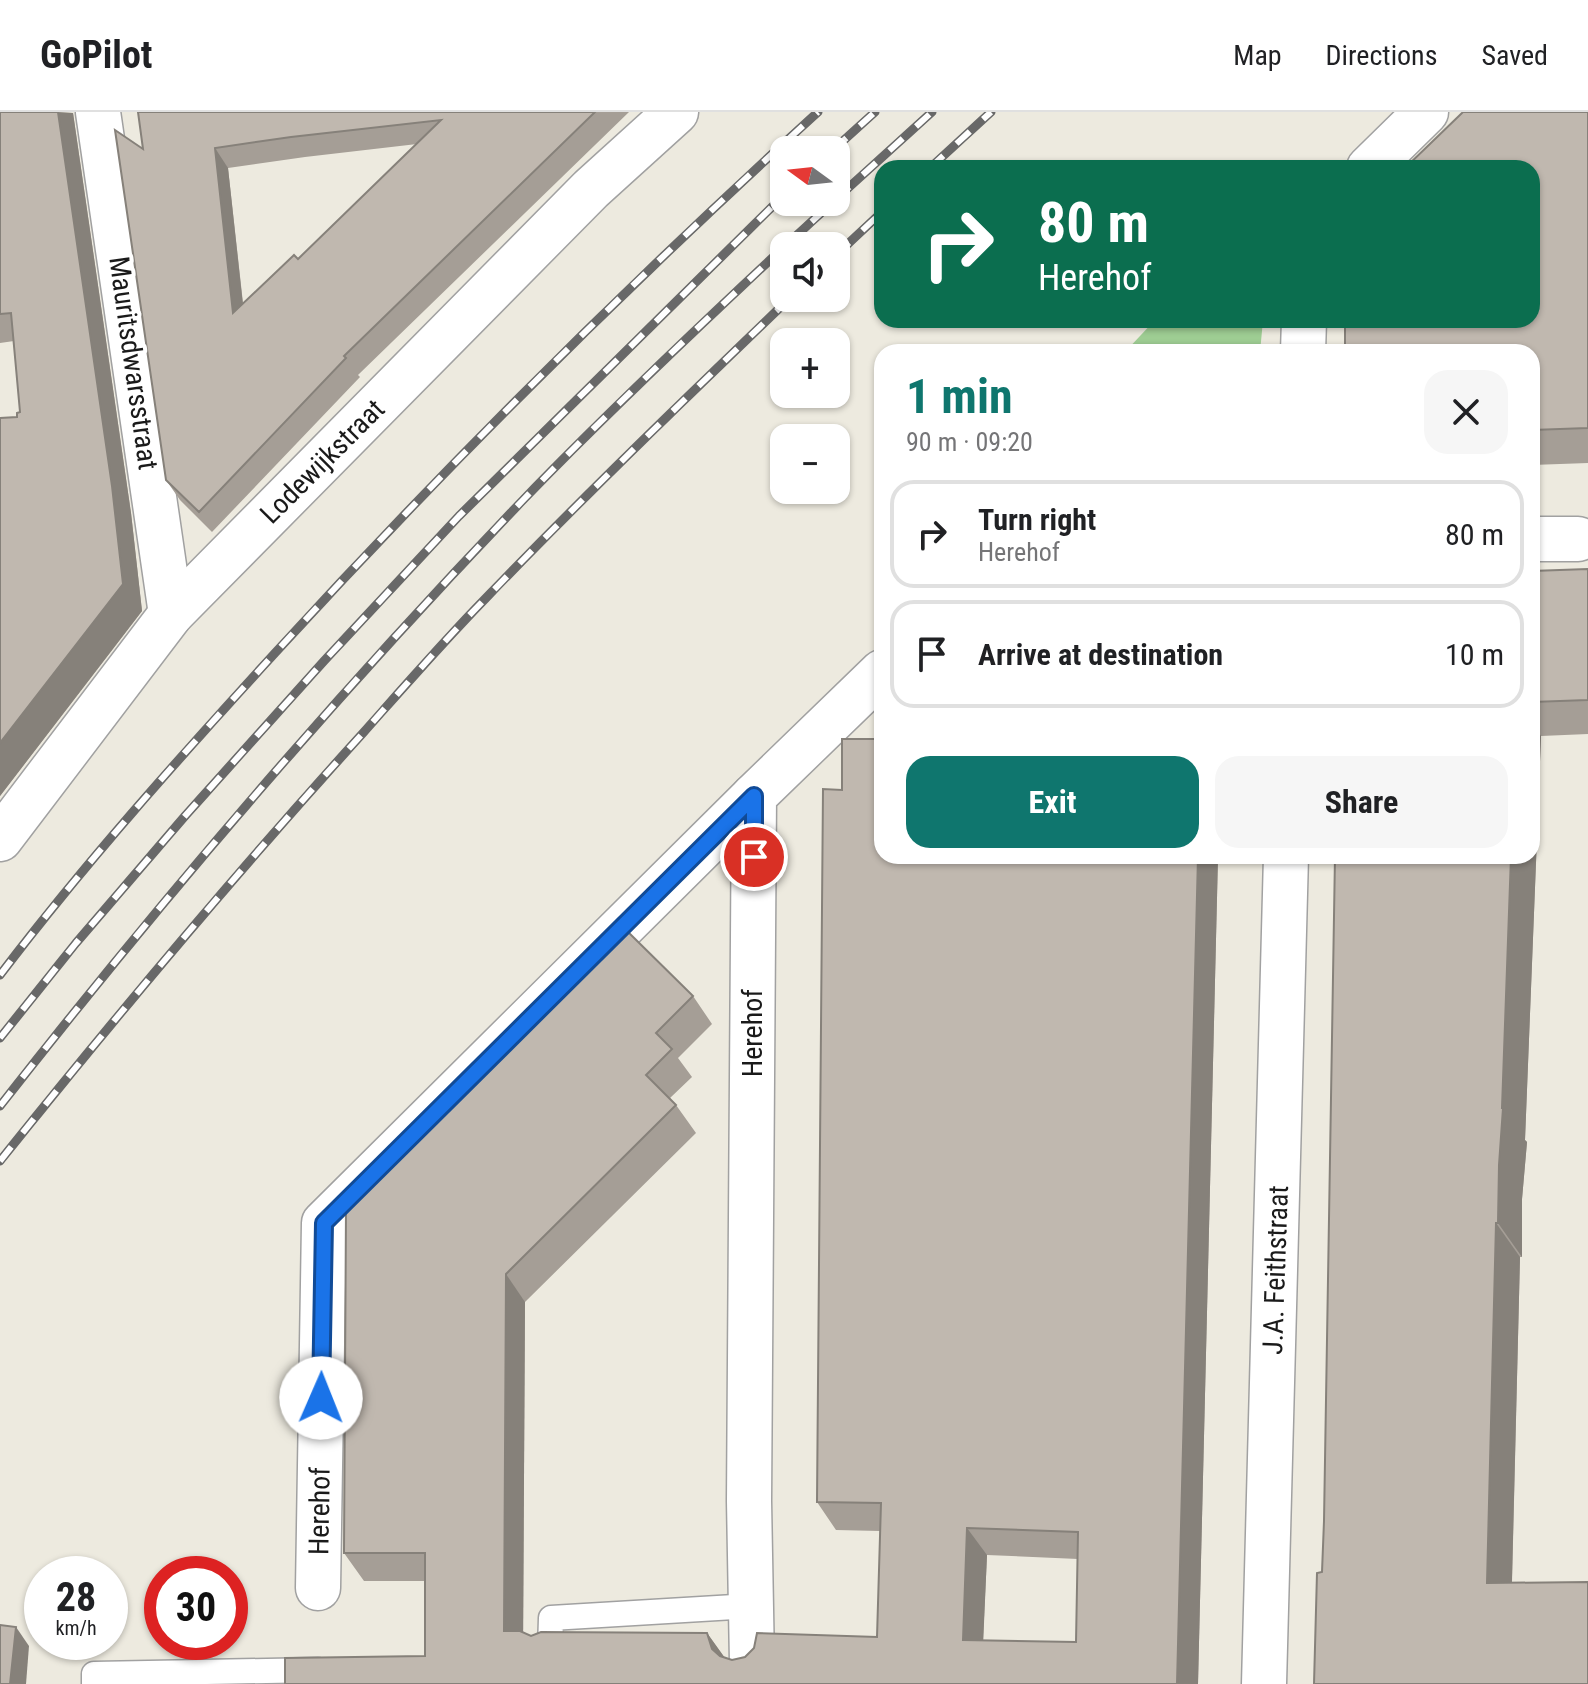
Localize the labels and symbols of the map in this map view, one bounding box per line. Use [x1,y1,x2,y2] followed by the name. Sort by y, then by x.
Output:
[770,136,850,216] north arrow
[102,254,165,472] street label: Mauritsdwarsstraat
[253,392,391,530] street label: Lodewijkstraat
[720,823,788,891] pin
[736,989,769,1077] street label: Herehof
[1256,1185,1295,1355] street label: J.A. Feithstraat
[279,1356,363,1440] position arrow
[302,1466,337,1555] street label: Herehof
[144,1556,248,1660] speed limit sign: 30

